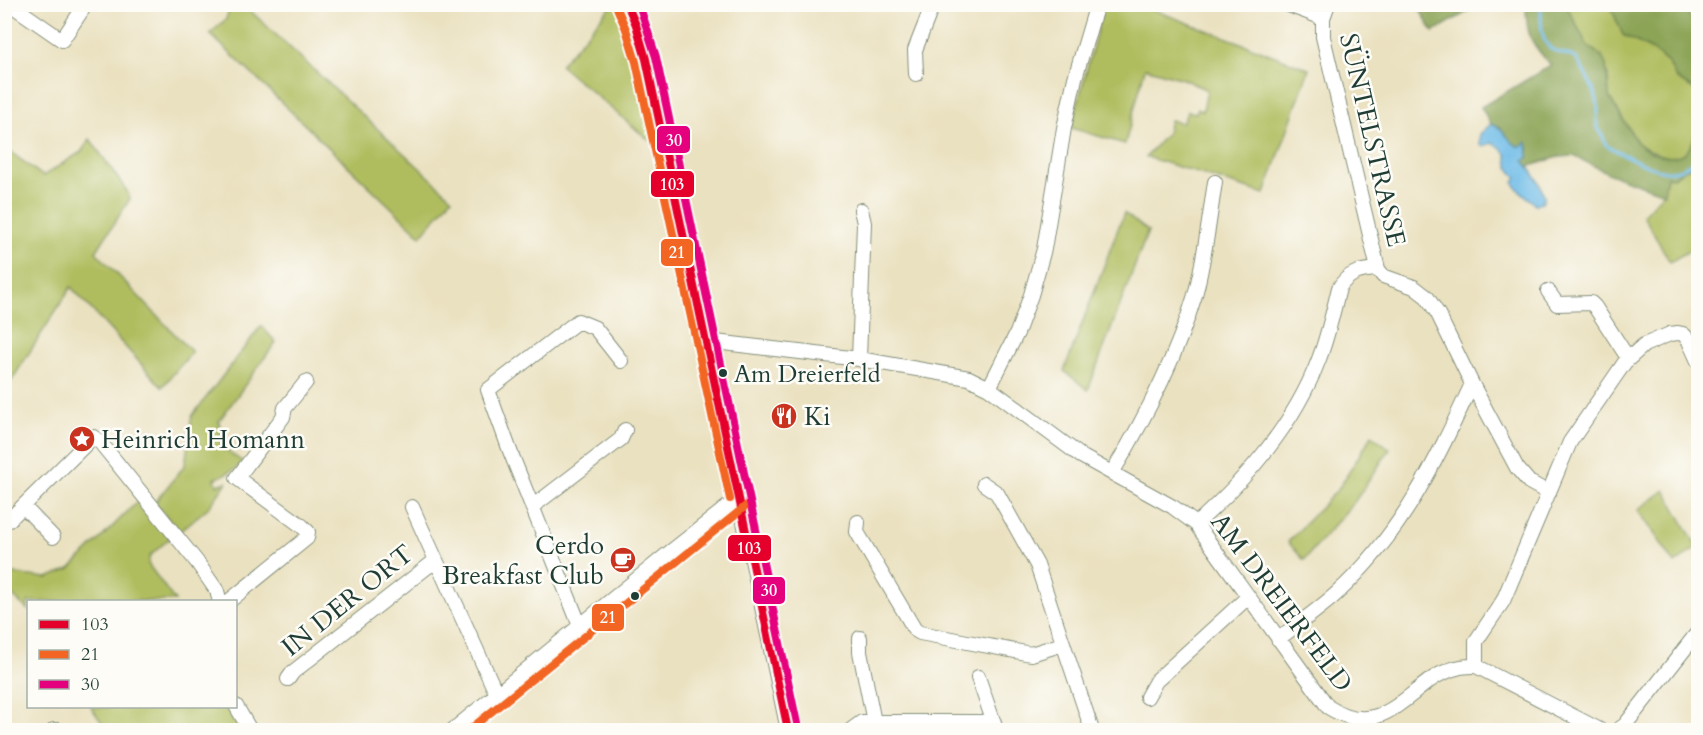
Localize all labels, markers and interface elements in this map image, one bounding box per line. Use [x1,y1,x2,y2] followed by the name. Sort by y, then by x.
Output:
[1331,30,1414,250] street label: SÜNTELSTRASSE
[656,125,691,154] line badge: 30
[666,130,682,152] text: 30
[650,170,695,198] line badge: 103
[660,174,684,196] text: 103
[660,238,694,267] line badge: 21
[669,242,685,264] text: 21
[734,358,881,391] place label: Am Dreierfeld
[717,367,729,379] marker: Am Dreierfeld
[804,399,831,434] place label: Ki
[769,401,799,431] restaurant icon: Ki
[101,422,305,457] place label: Heinrich Homann
[67,424,97,454] place icon: Heinrich Homann
[1203,506,1361,699] street label: AM DREIERFELD
[442,528,604,593] place label: Cerdo Breakfast Club
[727,534,772,562] line badge: 103
[274,537,420,664] street label: IN DER ORT
[737,538,761,560] text: 103
[608,545,638,575] cafe icon: Cerdo Breakfast Club
[752,576,786,605] line badge: 30
[761,580,777,602] text: 30
[629,590,641,602] unlabelled marker
[27,600,237,708] legend
[591,603,625,632] line badge: 21
[600,607,616,629] text: 21
[81,612,109,637] text: 103
[81,642,99,667] text: 21
[81,672,99,697] text: 30

